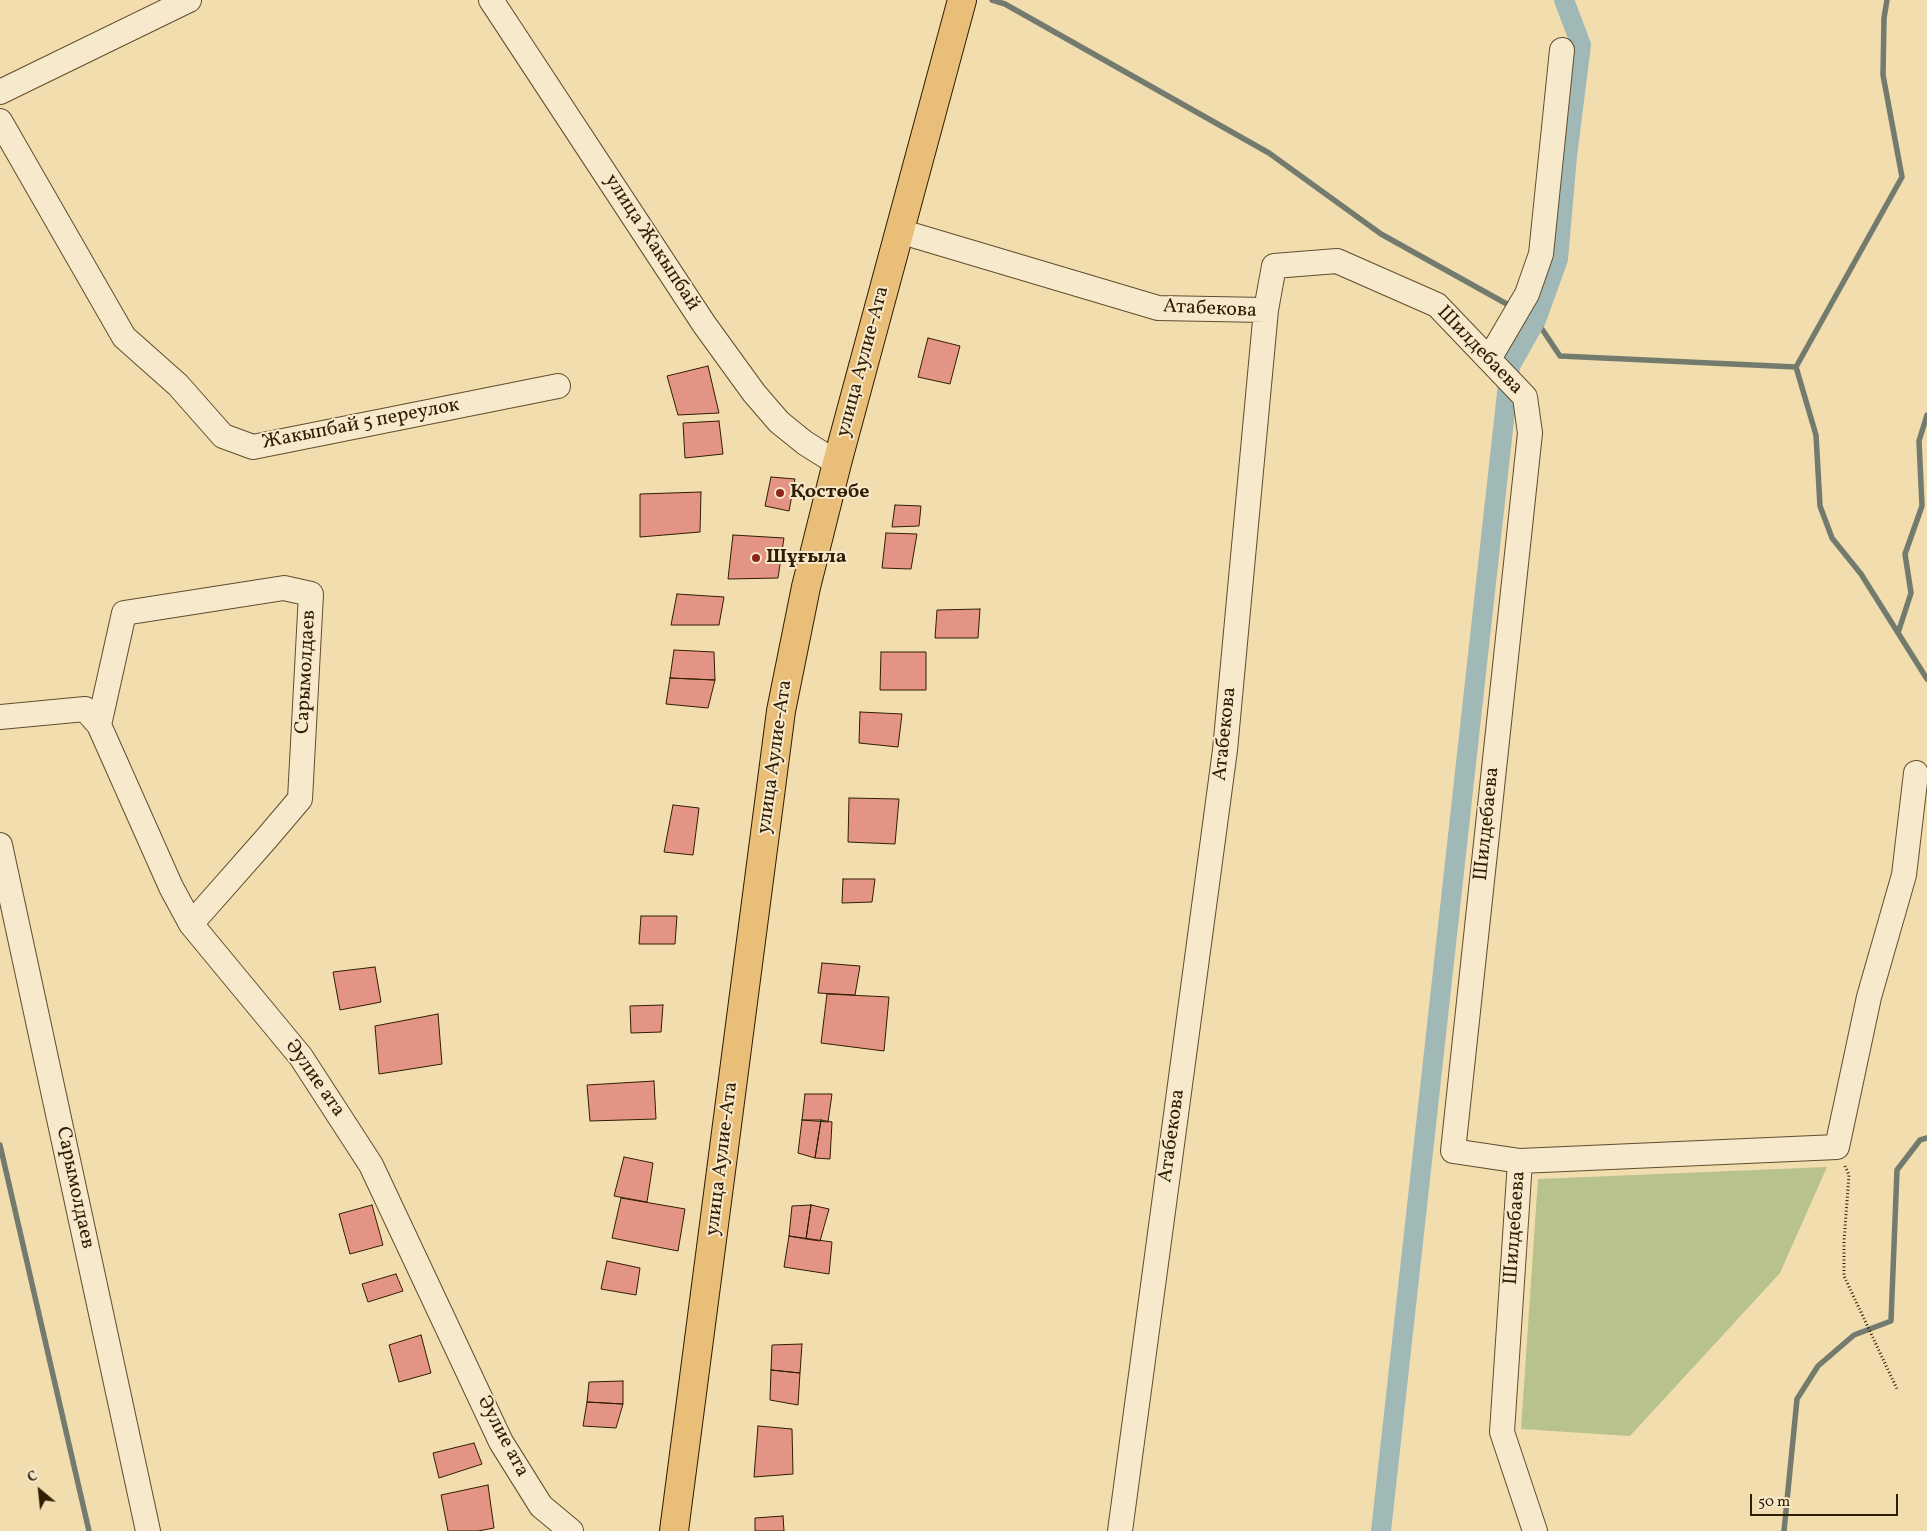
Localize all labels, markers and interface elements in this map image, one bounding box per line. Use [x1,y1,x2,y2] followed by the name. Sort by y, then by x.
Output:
[598,170,704,316] street label: улица Жакыпбай
[832,284,896,440] street label: улица Аулие-Ата
[1162,296,1258,324] street label: Атабекова
[1431,302,1527,400] street label: Шилдебаева
[260,394,462,456] street label: Жакыпбай 5 переулок
[790,481,870,505] place label: Қостөбе
[774,487,786,499] marker: Қостөбе
[766,546,847,570] place label: Шұғыла
[750,552,762,564] marker: Шұғыла
[292,609,322,735] street label: Сарымолдаев
[753,678,799,836] street label: улица Аулие-Ата
[1209,686,1243,782] street label: Атабекова
[1470,766,1506,882] street label: Шилдебаева
[279,1036,349,1122] street label: Әулие ата
[702,1080,744,1238] street label: улица Аулие-Ата
[1155,1088,1191,1184] street label: Атабекова
[49,1125,99,1251] street label: Сарымолдаев
[1500,1170,1532,1286] street label: Шилдебаева
[471,1392,533,1482] street label: Әулие ата
[15,1466,65,1516] north arrow
[24,1467,41,1488] text: С
[1752,1484,1900,1516] scale bar
[1758,1492,1790,1513] text: 50 m

